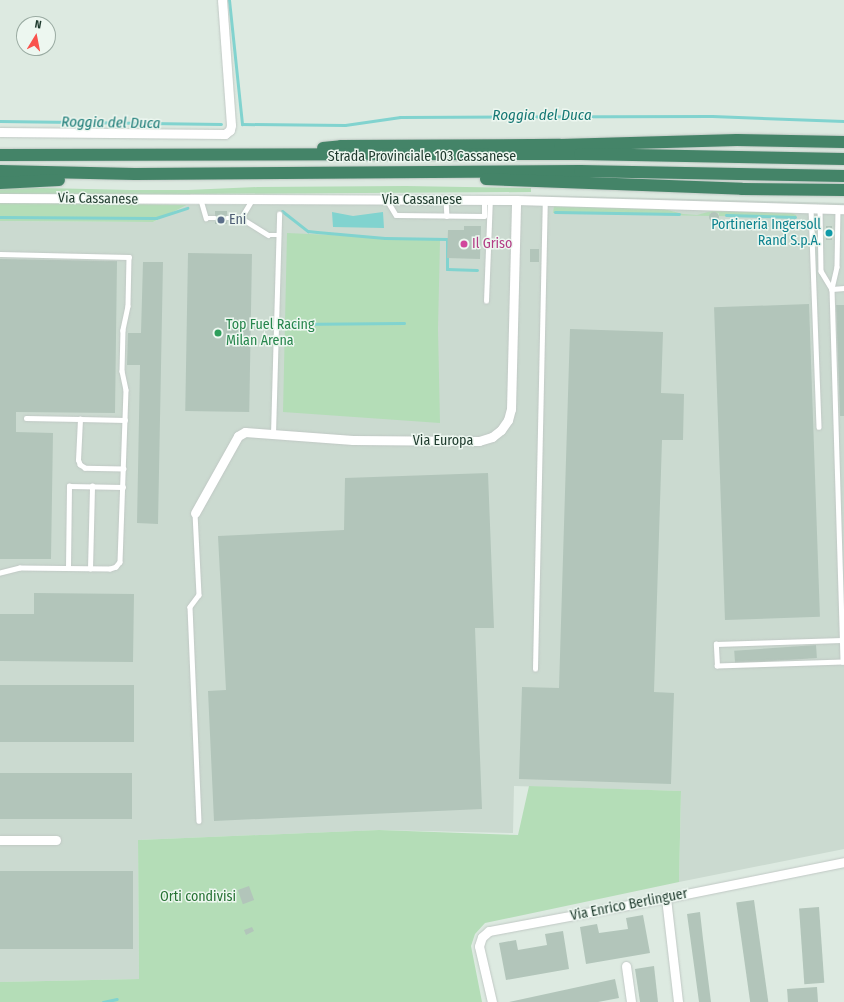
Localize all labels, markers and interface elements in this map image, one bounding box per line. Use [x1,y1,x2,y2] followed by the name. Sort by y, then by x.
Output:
[16,16,56,56] north arrow
[34,18,42,32] text: N
[492,107,592,125] water label: Roggia del Duca
[61,113,161,133] water label: Roggia del Duca
[328,149,516,165] street label: Strada Provinciale 103 Cassanese
[58,190,138,208] street label: Via Cassanese
[382,192,462,208] street label: Via Cassanese
[229,212,246,228] place label: Eni
[216,215,226,225] marker: Eni
[711,217,821,250] place label: Portineria Ingersoll Rand S.p.A.
[824,228,834,238] marker: Portineria Ingersoll Rand S.p.A.
[472,236,512,252] place label: Il Griso
[459,239,469,249] marker: Il Griso
[226,317,314,350] place label: Top Fuel Racing Milan Arena
[213,328,223,338] marker: Top Fuel Racing Milan Arena
[413,433,473,449] street label: Via Europa
[569,885,689,925] street label: Via Enrico Berlinguer
[160,889,236,905] park label: Orti condivisi

